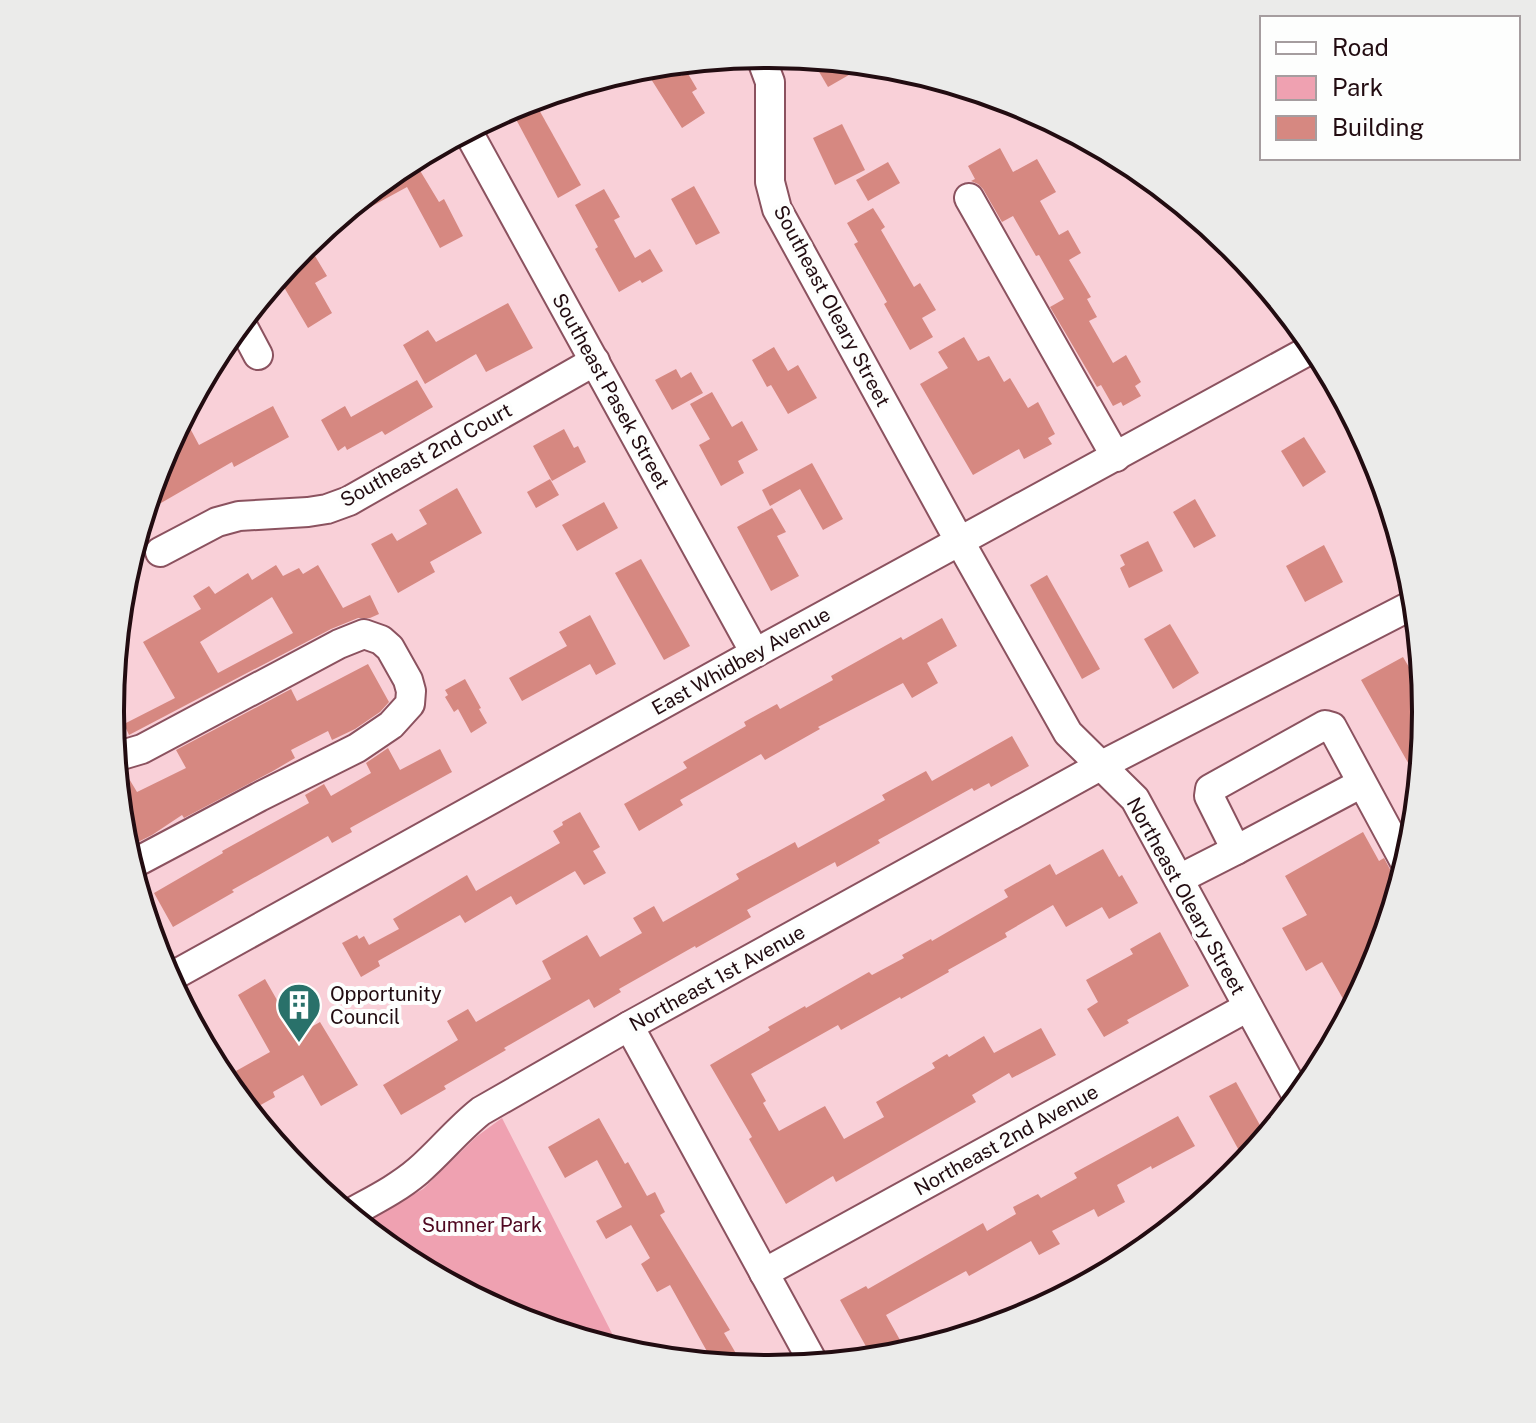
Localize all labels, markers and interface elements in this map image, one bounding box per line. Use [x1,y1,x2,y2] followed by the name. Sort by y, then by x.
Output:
[1260,16,1520,160] legend
[1332,33,1389,61] text: Road
[1332,73,1383,101] text: Park
[1332,113,1424,141] text: Building
[769,201,895,411] street label: Southeast Oleary Street
[547,289,675,493] street label: Southeast Pasek Street
[336,398,516,512] street label: Southeast 2nd Court
[648,602,834,720] street label: East Whidbey Avenue
[1122,793,1250,999] street label: Northeast Oleary Street
[625,920,809,1036] street label: Northeast 1st Avenue
[275,981,323,1044] building icon: Opportunity Council
[330,982,442,1029] place label: Opportunity Council
[910,1079,1102,1201] street label: Northeast 2nd Avenue
[422,1213,542,1237] park label: Sumner Park

